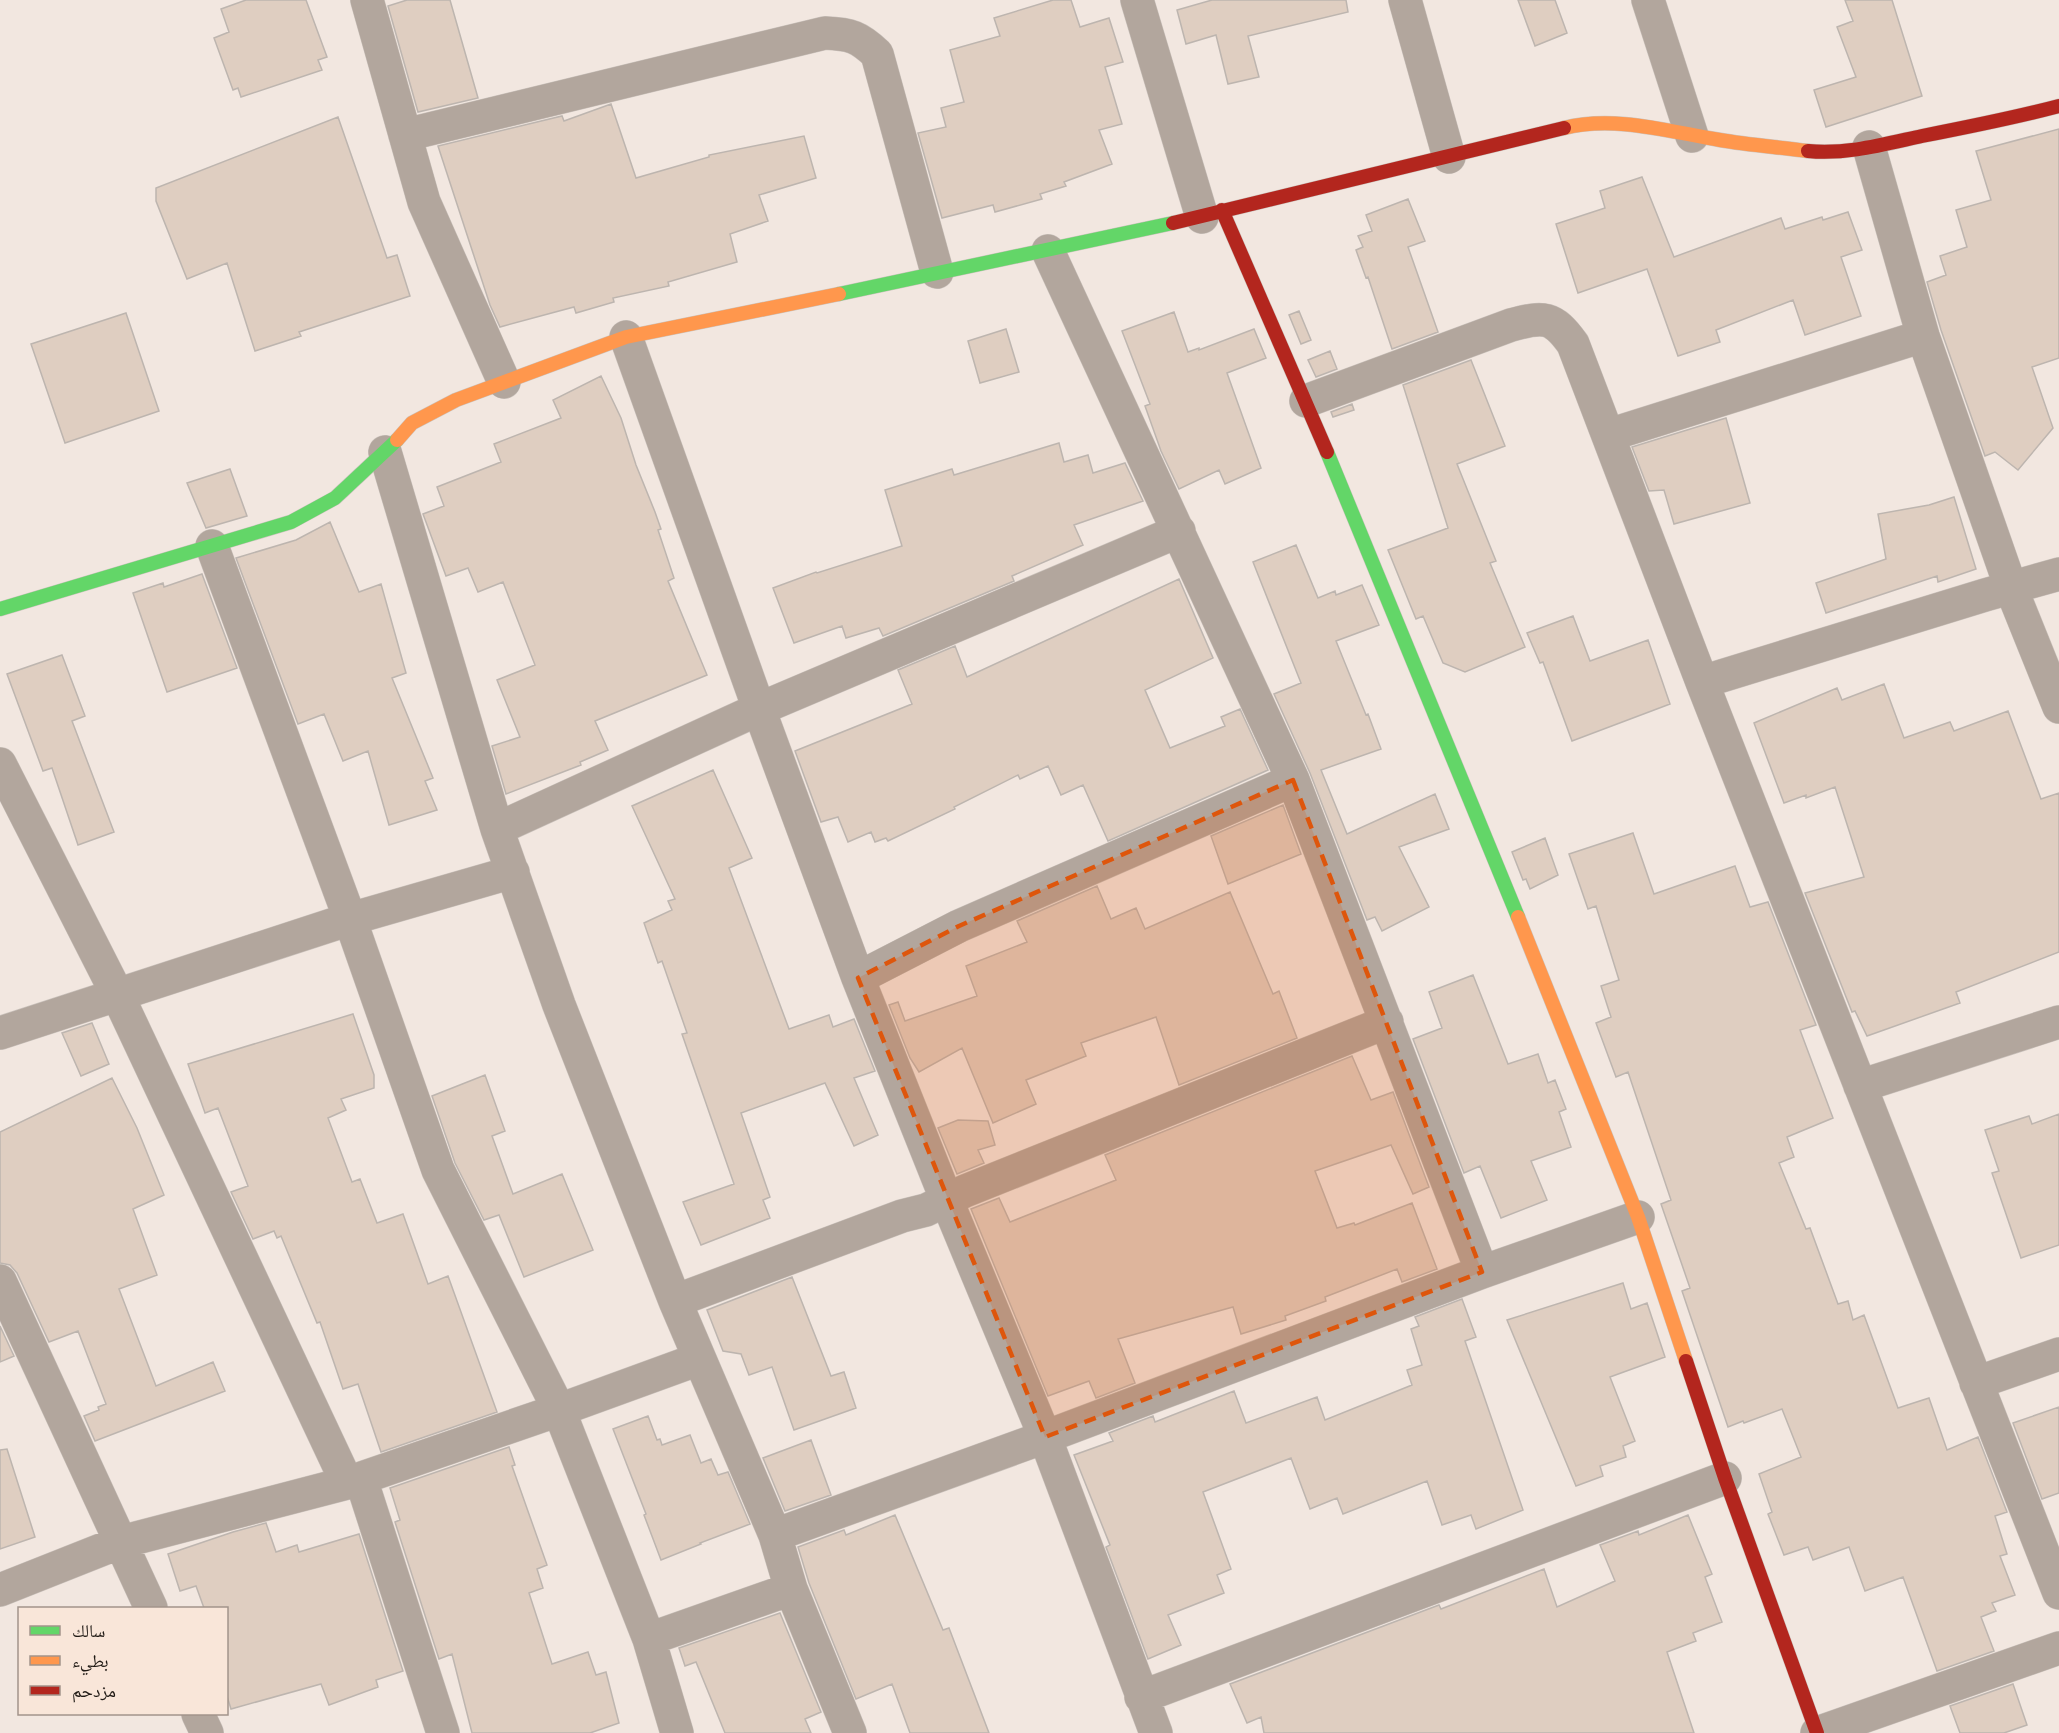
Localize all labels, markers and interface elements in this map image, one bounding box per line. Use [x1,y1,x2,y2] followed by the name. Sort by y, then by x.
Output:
[18,1607,228,1715] legend
[72,1619,105,1643] text: سالك
[72,1649,109,1676] text: بطيء
[72,1679,116,1703] text: مزدحم

